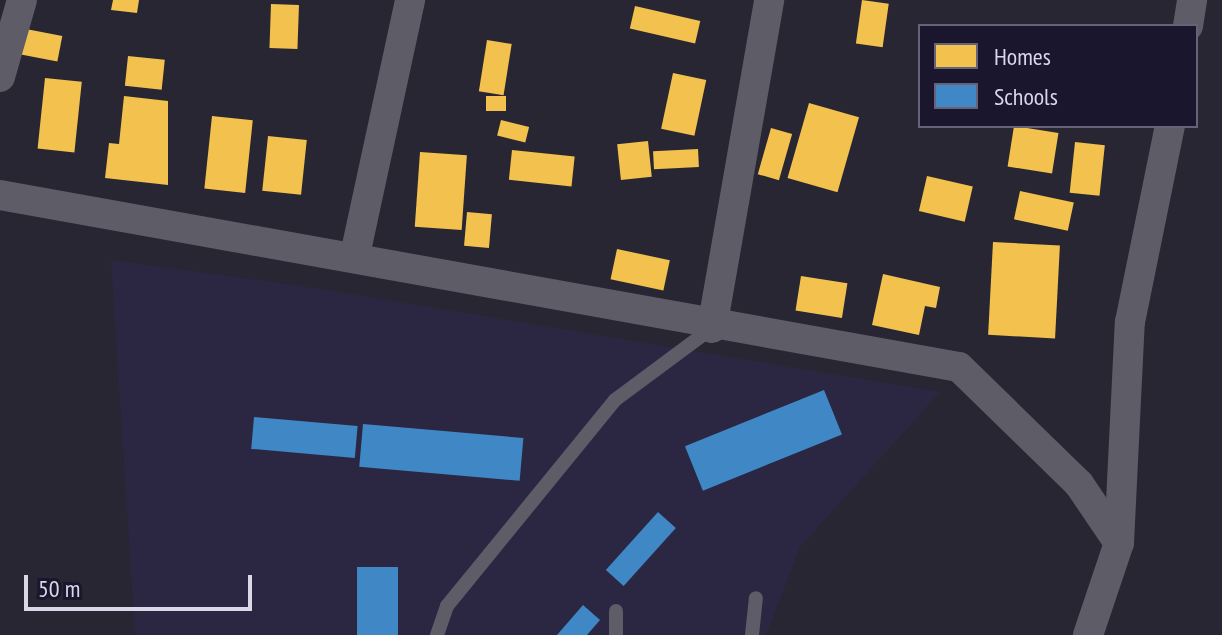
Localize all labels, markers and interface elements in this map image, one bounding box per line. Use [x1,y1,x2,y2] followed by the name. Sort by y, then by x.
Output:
[918,24,1198,128] legend
[994,41,1051,72] text: Homes
[994,81,1058,112] text: Schools
[28,559,256,609] scale bar
[38,573,80,604] text: 50 m

